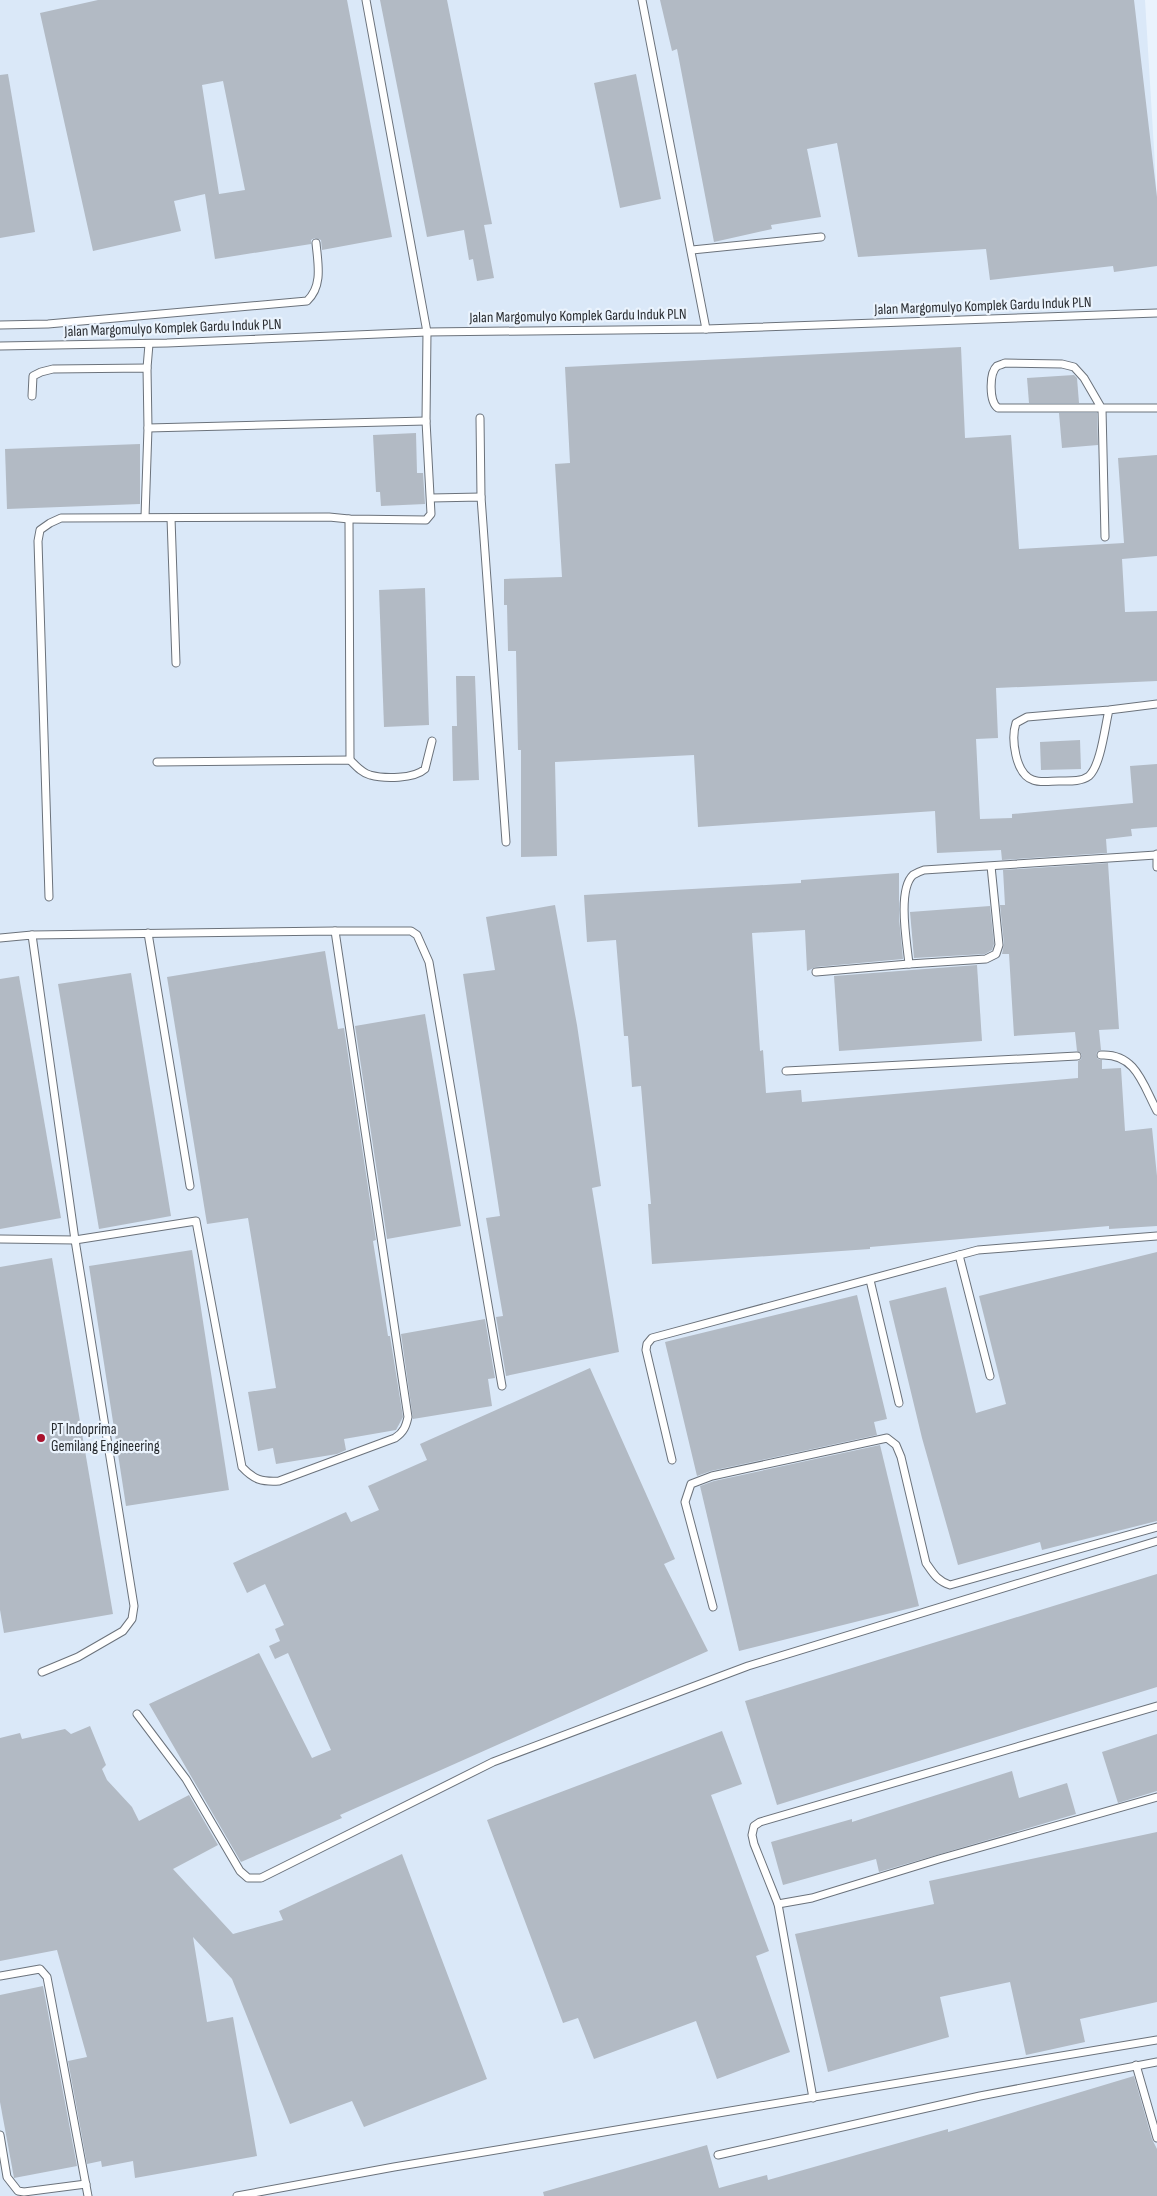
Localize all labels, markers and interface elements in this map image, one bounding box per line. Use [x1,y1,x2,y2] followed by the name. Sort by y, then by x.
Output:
[873,293,1092,319] street label: Jalan Margomulyo Komplek Gardu Induk PLN
[468,305,687,327] street label: Jalan Margomulyo Komplek Gardu Induk PLN
[63,315,282,341] street label: Jalan Margomulyo Komplek Gardu Induk PLN
[51,1420,160,1456] place label: PT Indoprima Gemilang Engineering
[35,1432,47,1444] marker: PT Indoprima Gemilang Engineering

